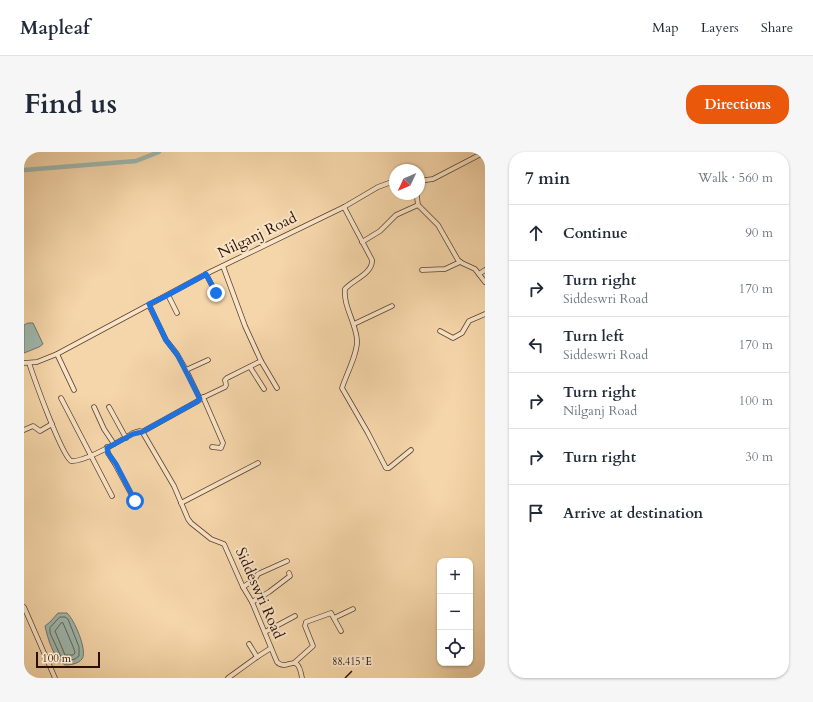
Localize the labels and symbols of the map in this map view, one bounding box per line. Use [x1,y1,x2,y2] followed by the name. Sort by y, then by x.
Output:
[389,164,425,200] north arrow
[214,207,300,263] street label: Nilganj Road
[207,284,225,302] route end
[126,492,144,510] route start
[231,544,289,642] street label: Siddeswri Road
[36,650,100,669] scale bar
[332,655,372,669] text: 88.415°E

